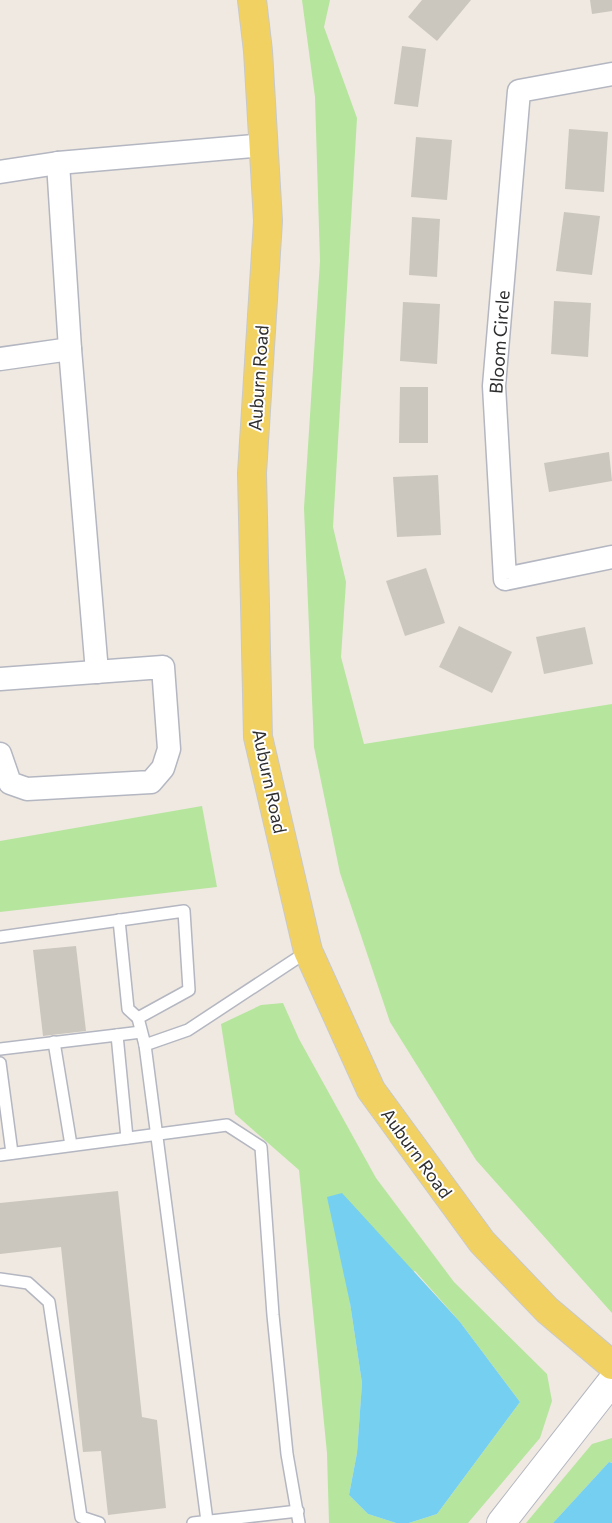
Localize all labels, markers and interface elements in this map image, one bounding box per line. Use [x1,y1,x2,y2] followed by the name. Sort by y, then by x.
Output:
[484,290,514,394] street label: Bloom Circle
[243,324,273,432] street label: Auburn Road
[248,727,292,835] street label: Auburn Road
[377,1104,457,1202] street label: Auburn Road

